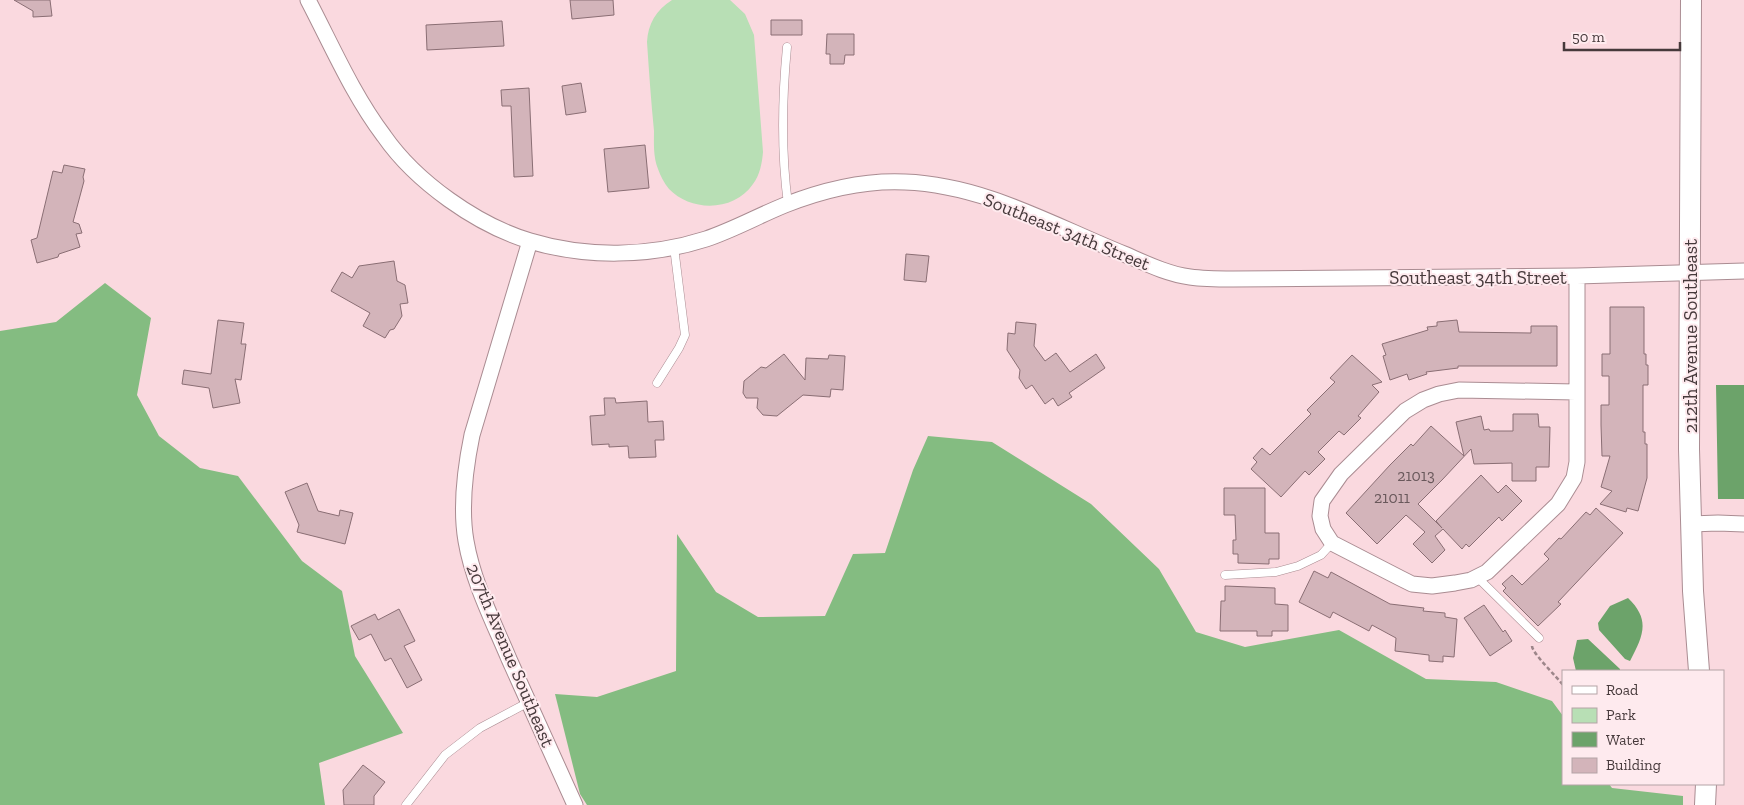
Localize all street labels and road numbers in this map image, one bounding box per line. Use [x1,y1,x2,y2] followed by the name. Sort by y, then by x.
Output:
[980,188,1153,275] street label: Southeast 34th Street
[1679,239,1702,433] street label: 212th Avenue Southeast
[1389,266,1567,289] street label: Southeast 34th Street
[461,560,560,750] street label: 207th Avenue Southeast

